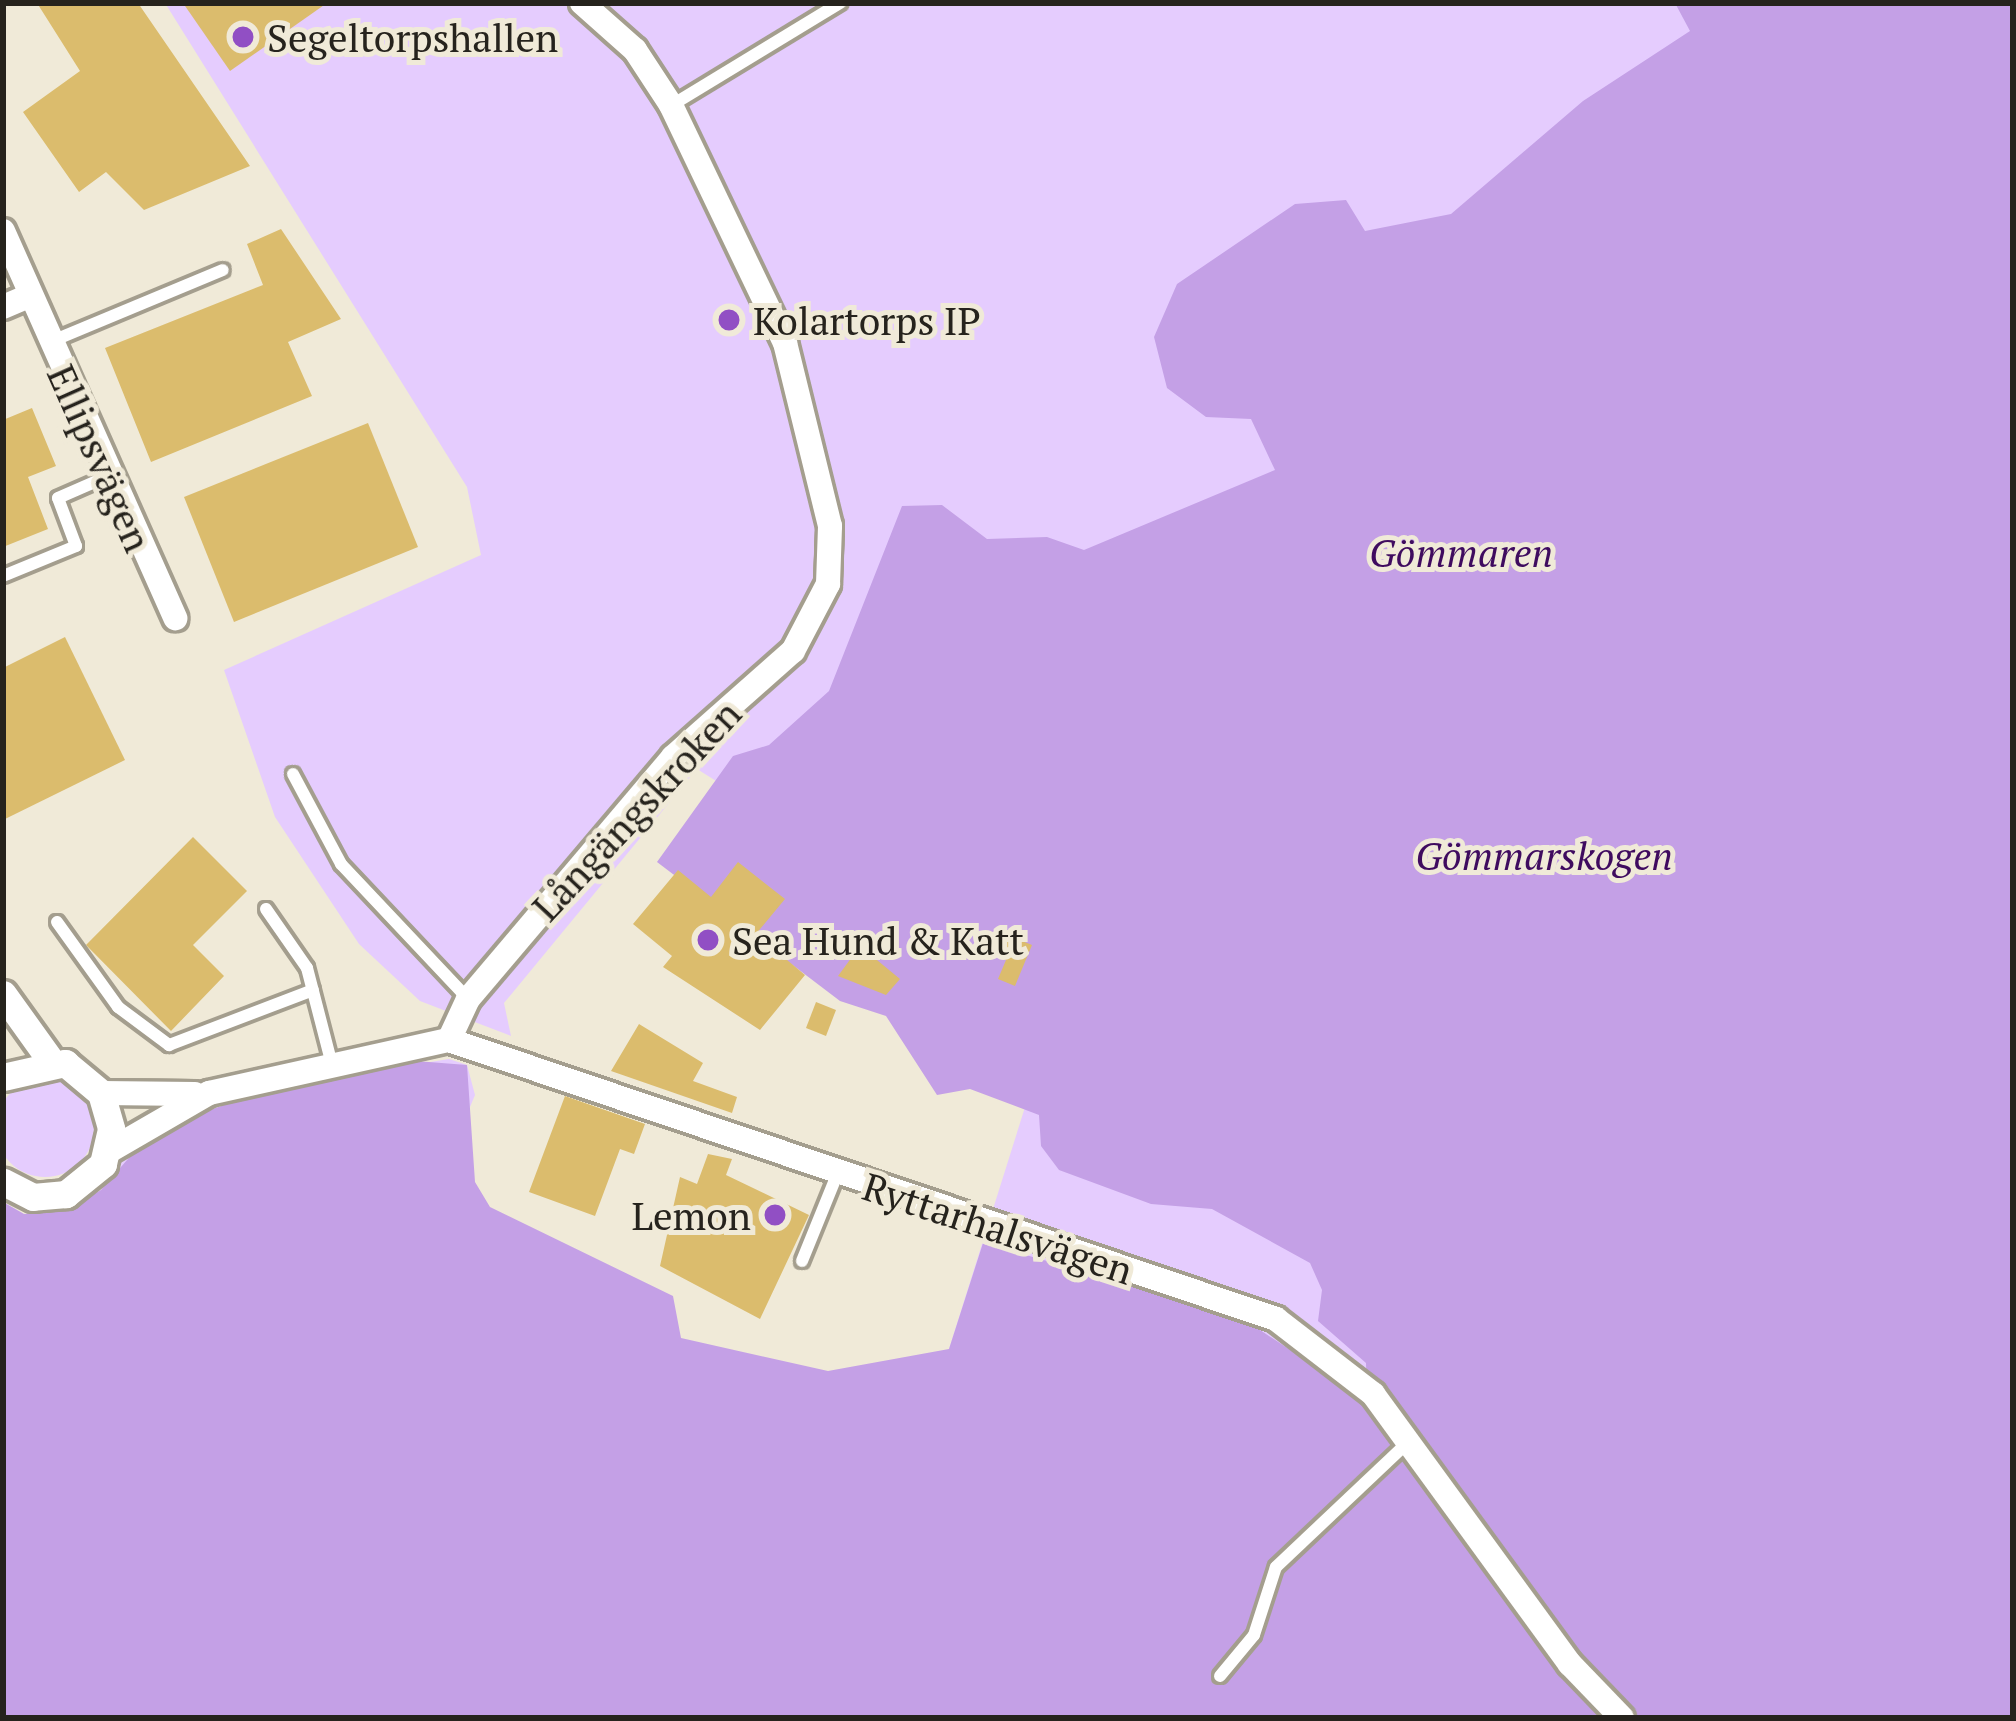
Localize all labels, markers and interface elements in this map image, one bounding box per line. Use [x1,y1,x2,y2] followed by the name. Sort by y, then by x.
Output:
[267,14,558,60] place label: Segeltorpshallen
[230,24,256,50] marker: Segeltorpshallen
[753,297,981,343] place label: Kolartorps IP
[716,307,742,333] marker: Kolartorps IP
[38,357,162,559] street label: Ellipsvägen
[1369,529,1553,575] park label: Gömmaren
[522,690,750,930] street label: Långängskroken
[1415,832,1673,878] park label: Gömmarskogen
[732,917,1024,963] place label: Sea Hund & Katt
[695,927,721,953] marker: Sea Hund & Katt
[857,1162,1139,1294] street label: Ryttarhalsvägen
[632,1192,751,1238] place label: Lemon
[762,1202,788,1228] marker: Lemon

